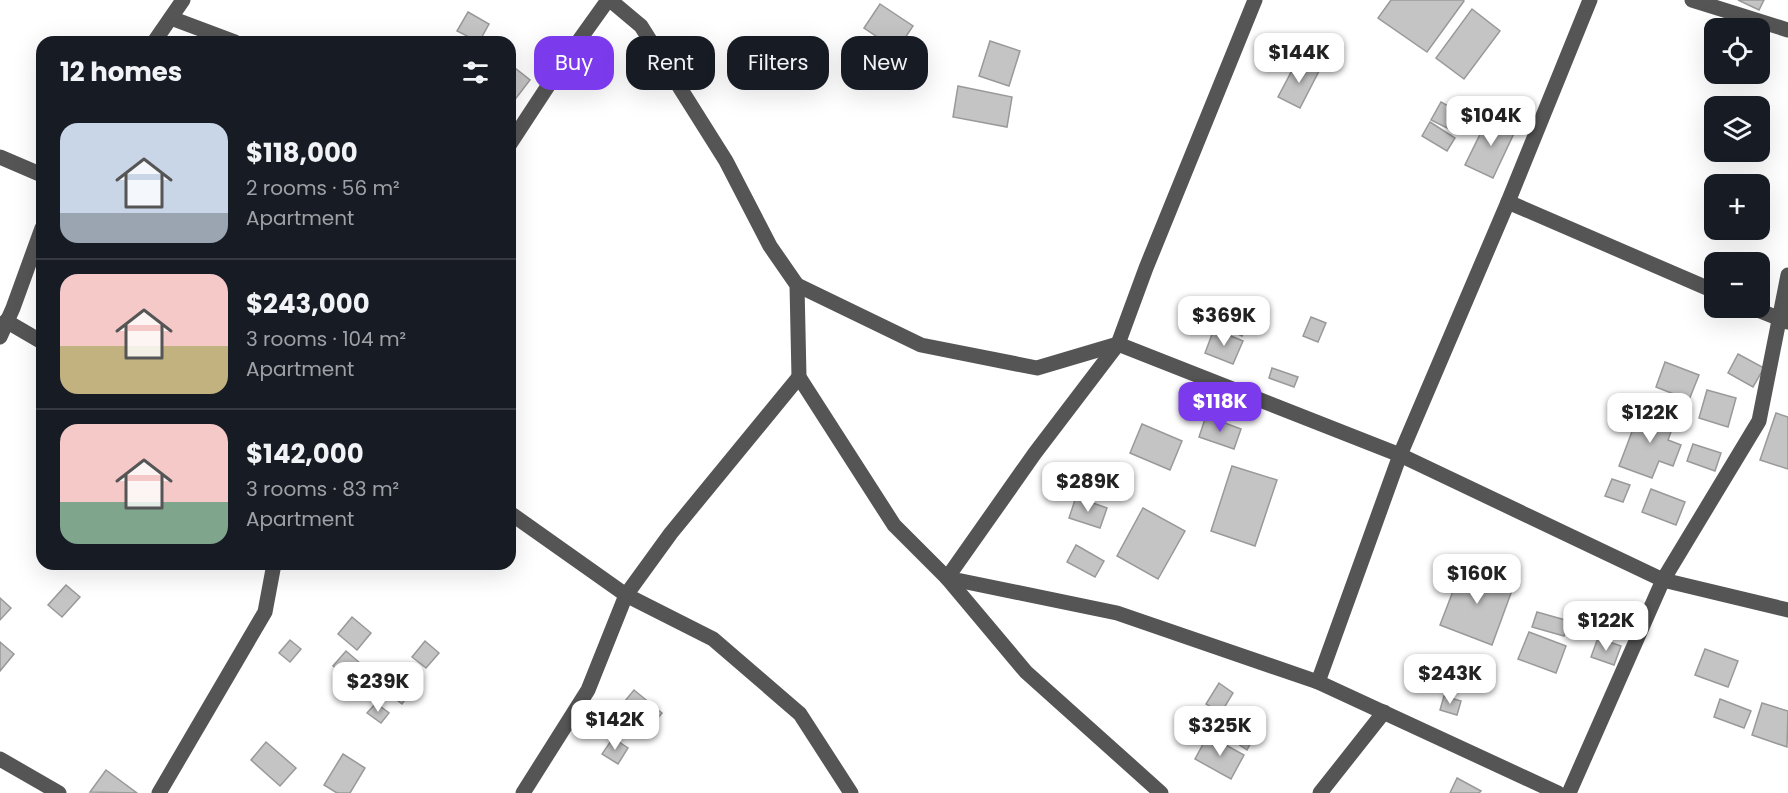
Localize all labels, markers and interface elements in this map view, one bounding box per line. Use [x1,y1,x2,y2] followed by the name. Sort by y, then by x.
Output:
[1704,18,1770,318] map controls
[1704,18,1770,84] button: locate
[1257,33,1341,84] pin: $144K
[534,36,614,90] chip: Buy
[626,36,715,90] chip: Rent
[727,36,829,90] chip: Filters
[841,36,928,90] chip: New
[1268,38,1330,66] text: $144K
[60,54,182,90] text: 12 homes
[459,56,492,89] icon: filters
[1449,96,1533,147] pin: $104K
[1704,96,1770,162] button: layers
[1460,101,1522,129] text: $104K
[246,135,358,171] text: $118,000
[108,147,180,219] icon: home
[246,174,400,202] text: 2 rooms · 56 m²
[1704,174,1770,240] button: +
[246,204,354,232] text: Apartment
[1704,252,1770,318] button: −
[246,286,370,322] text: $243,000
[1182,296,1266,347] pin: $369K
[108,298,180,370] icon: home
[1192,301,1256,329] text: $369K
[246,325,406,353] text: 3 rooms · 104 m²
[246,355,354,383] text: Apartment
[1178,382,1262,433] pin: $118K
[1192,387,1248,415] text: $118K
[1608,393,1692,444] pin: $122K
[1621,398,1679,426] text: $122K
[246,436,364,472] text: $142,000
[108,448,180,520] icon: home
[1046,462,1130,513] pin: $289K
[1056,467,1120,495] text: $289K
[246,475,399,503] text: 3 rooms · 83 m²
[246,505,354,533] text: Apartment
[1435,554,1519,605] pin: $160K
[1447,559,1507,587] text: $160K
[1564,601,1648,652] pin: $122K
[1577,606,1635,634] text: $122K
[1408,654,1492,705] pin: $243K
[1418,659,1482,687] text: $243K
[336,662,420,713] pin: $239K
[347,667,409,695] text: $239K
[573,700,657,751] pin: $142K
[585,705,645,733] text: $142K
[1178,706,1262,757] pin: $325K
[1188,711,1252,739] text: $325K

